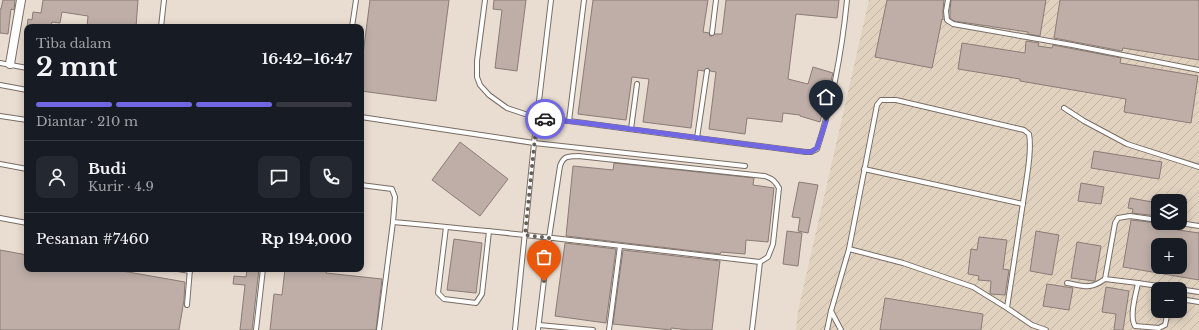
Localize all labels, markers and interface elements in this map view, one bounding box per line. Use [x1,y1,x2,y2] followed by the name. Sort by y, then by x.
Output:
[36,35,111,52] text: Tiba dalam
[262,49,352,68] text: 16:42–16:47
[36,51,117,83] text: 2 mnt
[809,80,843,121] pin
[815,86,837,108] icon: home
[525,99,565,139] courier
[534,108,556,130] icon: car
[36,113,138,130] text: Diantar · 210 m
[36,156,78,198] button: person
[258,156,300,198] button: chat
[310,156,352,198] button: phone
[88,159,126,178] text: Budi
[88,178,154,195] text: Kurir · 4.9
[1151,194,1187,318] map controls
[1151,194,1187,230] button: layers
[36,229,149,248] text: Pesanan #7460
[261,229,352,248] text: Rp 194,000
[1151,238,1187,274] button: +
[527,240,561,281] pin
[533,246,555,268] icon: bag
[1151,282,1187,318] button: −

